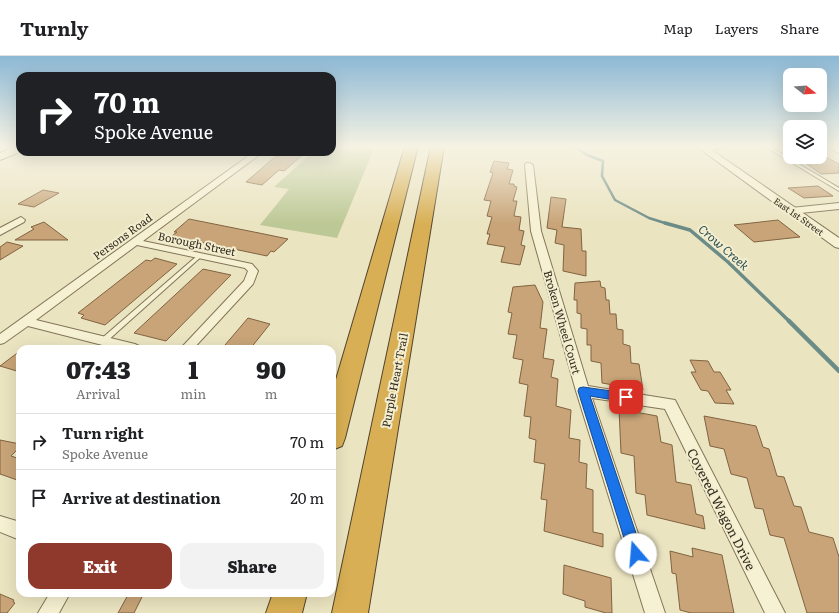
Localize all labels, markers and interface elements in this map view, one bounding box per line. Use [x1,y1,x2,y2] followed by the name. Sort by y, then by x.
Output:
[20,14,88,42] text: Turnly
[663,18,693,38] text: Map
[715,18,758,38] text: Layers
[780,18,819,38] text: Share
[783,68,827,112] north arrow
[783,68,827,164] map controls
[94,80,160,122] text: 70 m
[28,88,80,140] icon: right
[94,118,213,145] text: Spoke Avenue
[783,120,827,164] button: layers
[771,193,827,239] street label: East 1st Street
[89,209,155,263] street label: Persons Road
[695,220,754,274] water label: Crow Creek
[157,227,238,259] street label: Borough Street
[541,268,586,376] street label: Broken Wheel Court
[377,331,411,429] street label: Purple Heart Trail
[66,351,131,386] text: 07:43
[188,351,198,386] text: 1
[256,351,286,386] text: 90
[609,380,643,414] pin
[76,384,120,403] text: Arrival
[181,384,206,403] text: min
[265,384,277,403] text: m
[615,386,637,408] icon: arrive
[62,421,144,444] text: Turn right
[290,430,324,453] text: 70 m
[28,431,50,453] icon: right
[62,444,148,463] text: Spoke Avenue
[683,445,761,574] street label: Covered Wagon Drive
[62,486,221,509] text: Arrive at destination
[290,486,324,509] text: 20 m
[28,487,50,509] icon: arrive
[615,533,657,575] position arrow
[28,543,172,589] button: Exit
[180,543,324,589] button: Share

